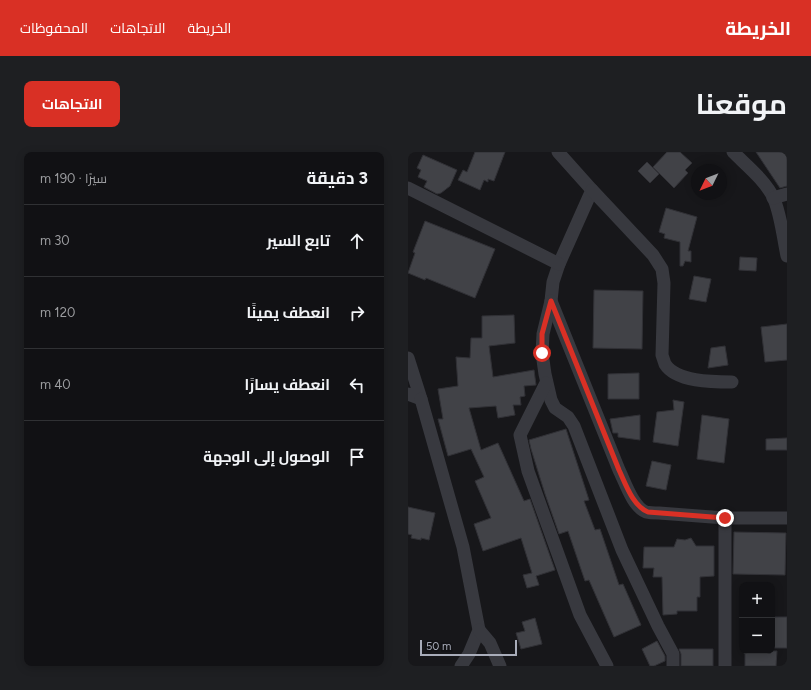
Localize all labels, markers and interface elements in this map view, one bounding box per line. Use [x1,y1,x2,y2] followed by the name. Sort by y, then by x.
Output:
[725,17,791,40] text: الخريطة
[20,20,88,37] text: المحفوظات
[110,20,166,37] text: الاتجاهات
[188,20,231,37] text: الخريطة
[24,81,120,127] button: الاتجاهات
[696,87,787,121] text: موقعنا
[691,164,727,200] north arrow
[306,168,368,188] text: 3 دقيقة
[40,171,107,186] text: سيرًا · 190 m
[346,230,368,252] icon: ahead
[267,232,330,250] text: تابع السير
[40,233,70,248] text: 30 m
[346,302,368,324] icon: right
[246,304,330,322] text: انعطف يمينًا
[40,305,75,320] text: 120 m
[533,344,551,362] route start
[346,374,368,396] icon: left
[245,376,330,394] text: انعطف يسارًا
[40,377,71,392] text: 40 m
[346,446,368,468] icon: arrive
[203,448,330,466] text: الوصول إلى الوجهة
[716,509,734,527] route end
[739,582,775,654] map controls
[739,582,775,618] button: +
[739,618,775,654] button: −
[420,638,517,657] scale bar
[426,640,451,653] text: 50 m

